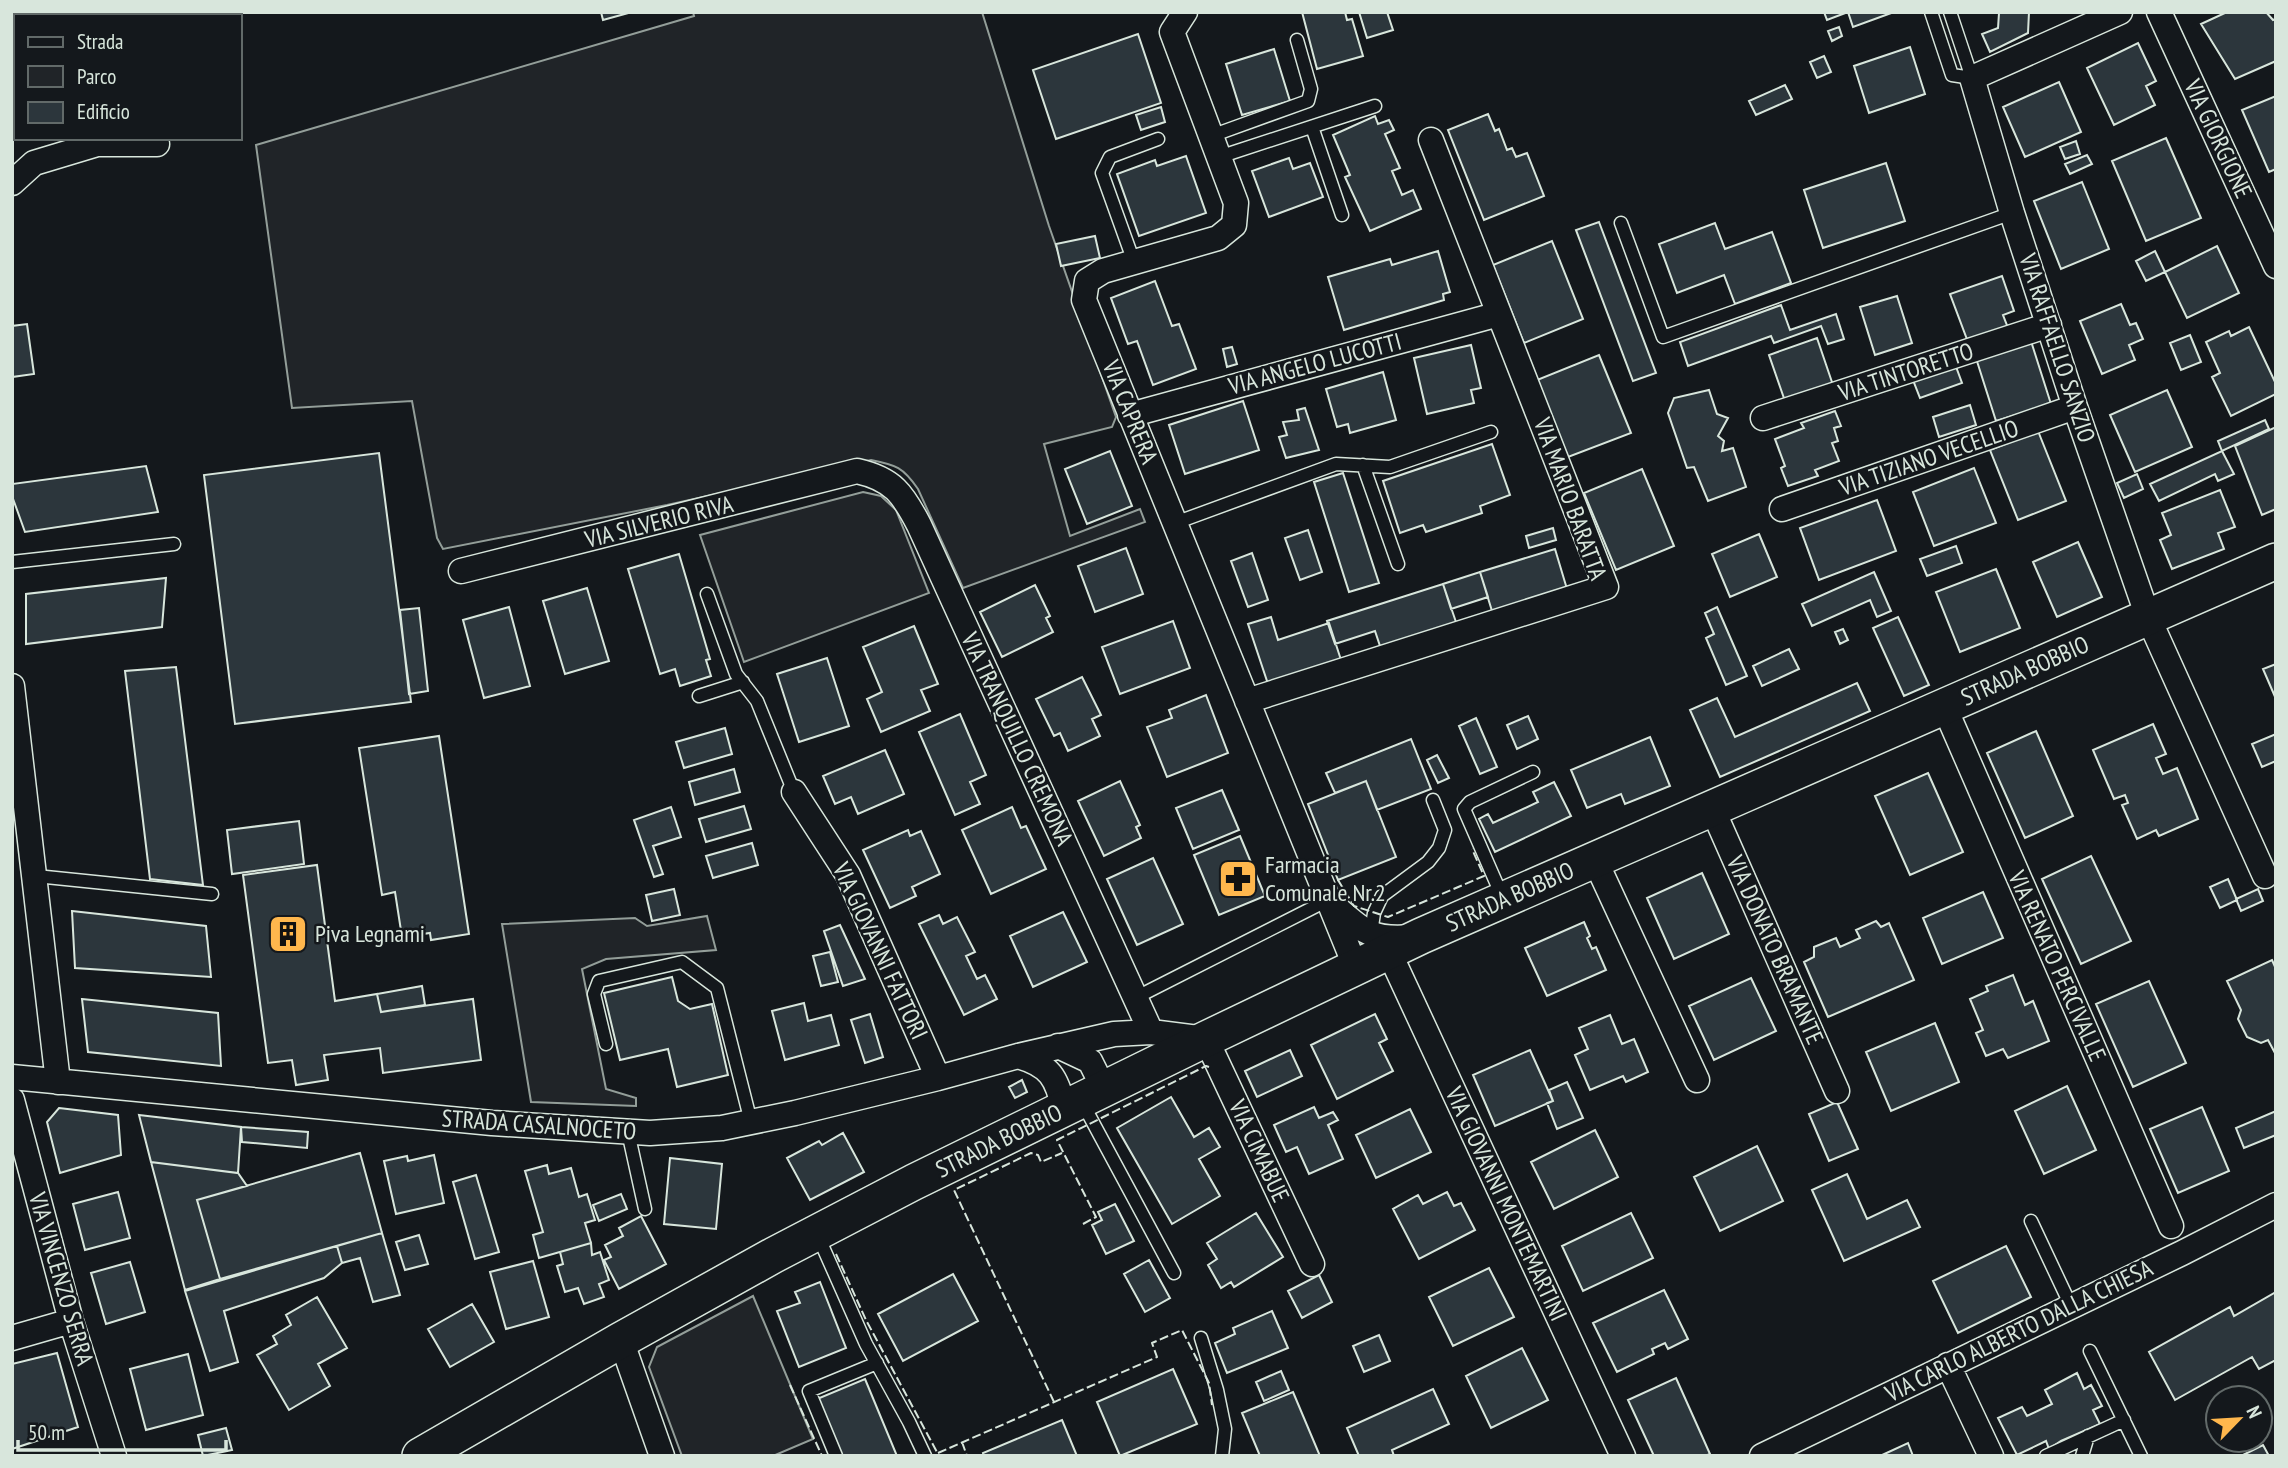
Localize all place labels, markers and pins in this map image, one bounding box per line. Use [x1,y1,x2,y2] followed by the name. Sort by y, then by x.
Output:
[1265,849,1386,908] place label: Farmacia Comunale Nr.2
[1217,858,1259,900] pharmacy icon: Farmacia Comunale Nr.2
[267,913,309,955] building icon: Piva Legnami
[315,918,425,949] place label: Piva Legnami

